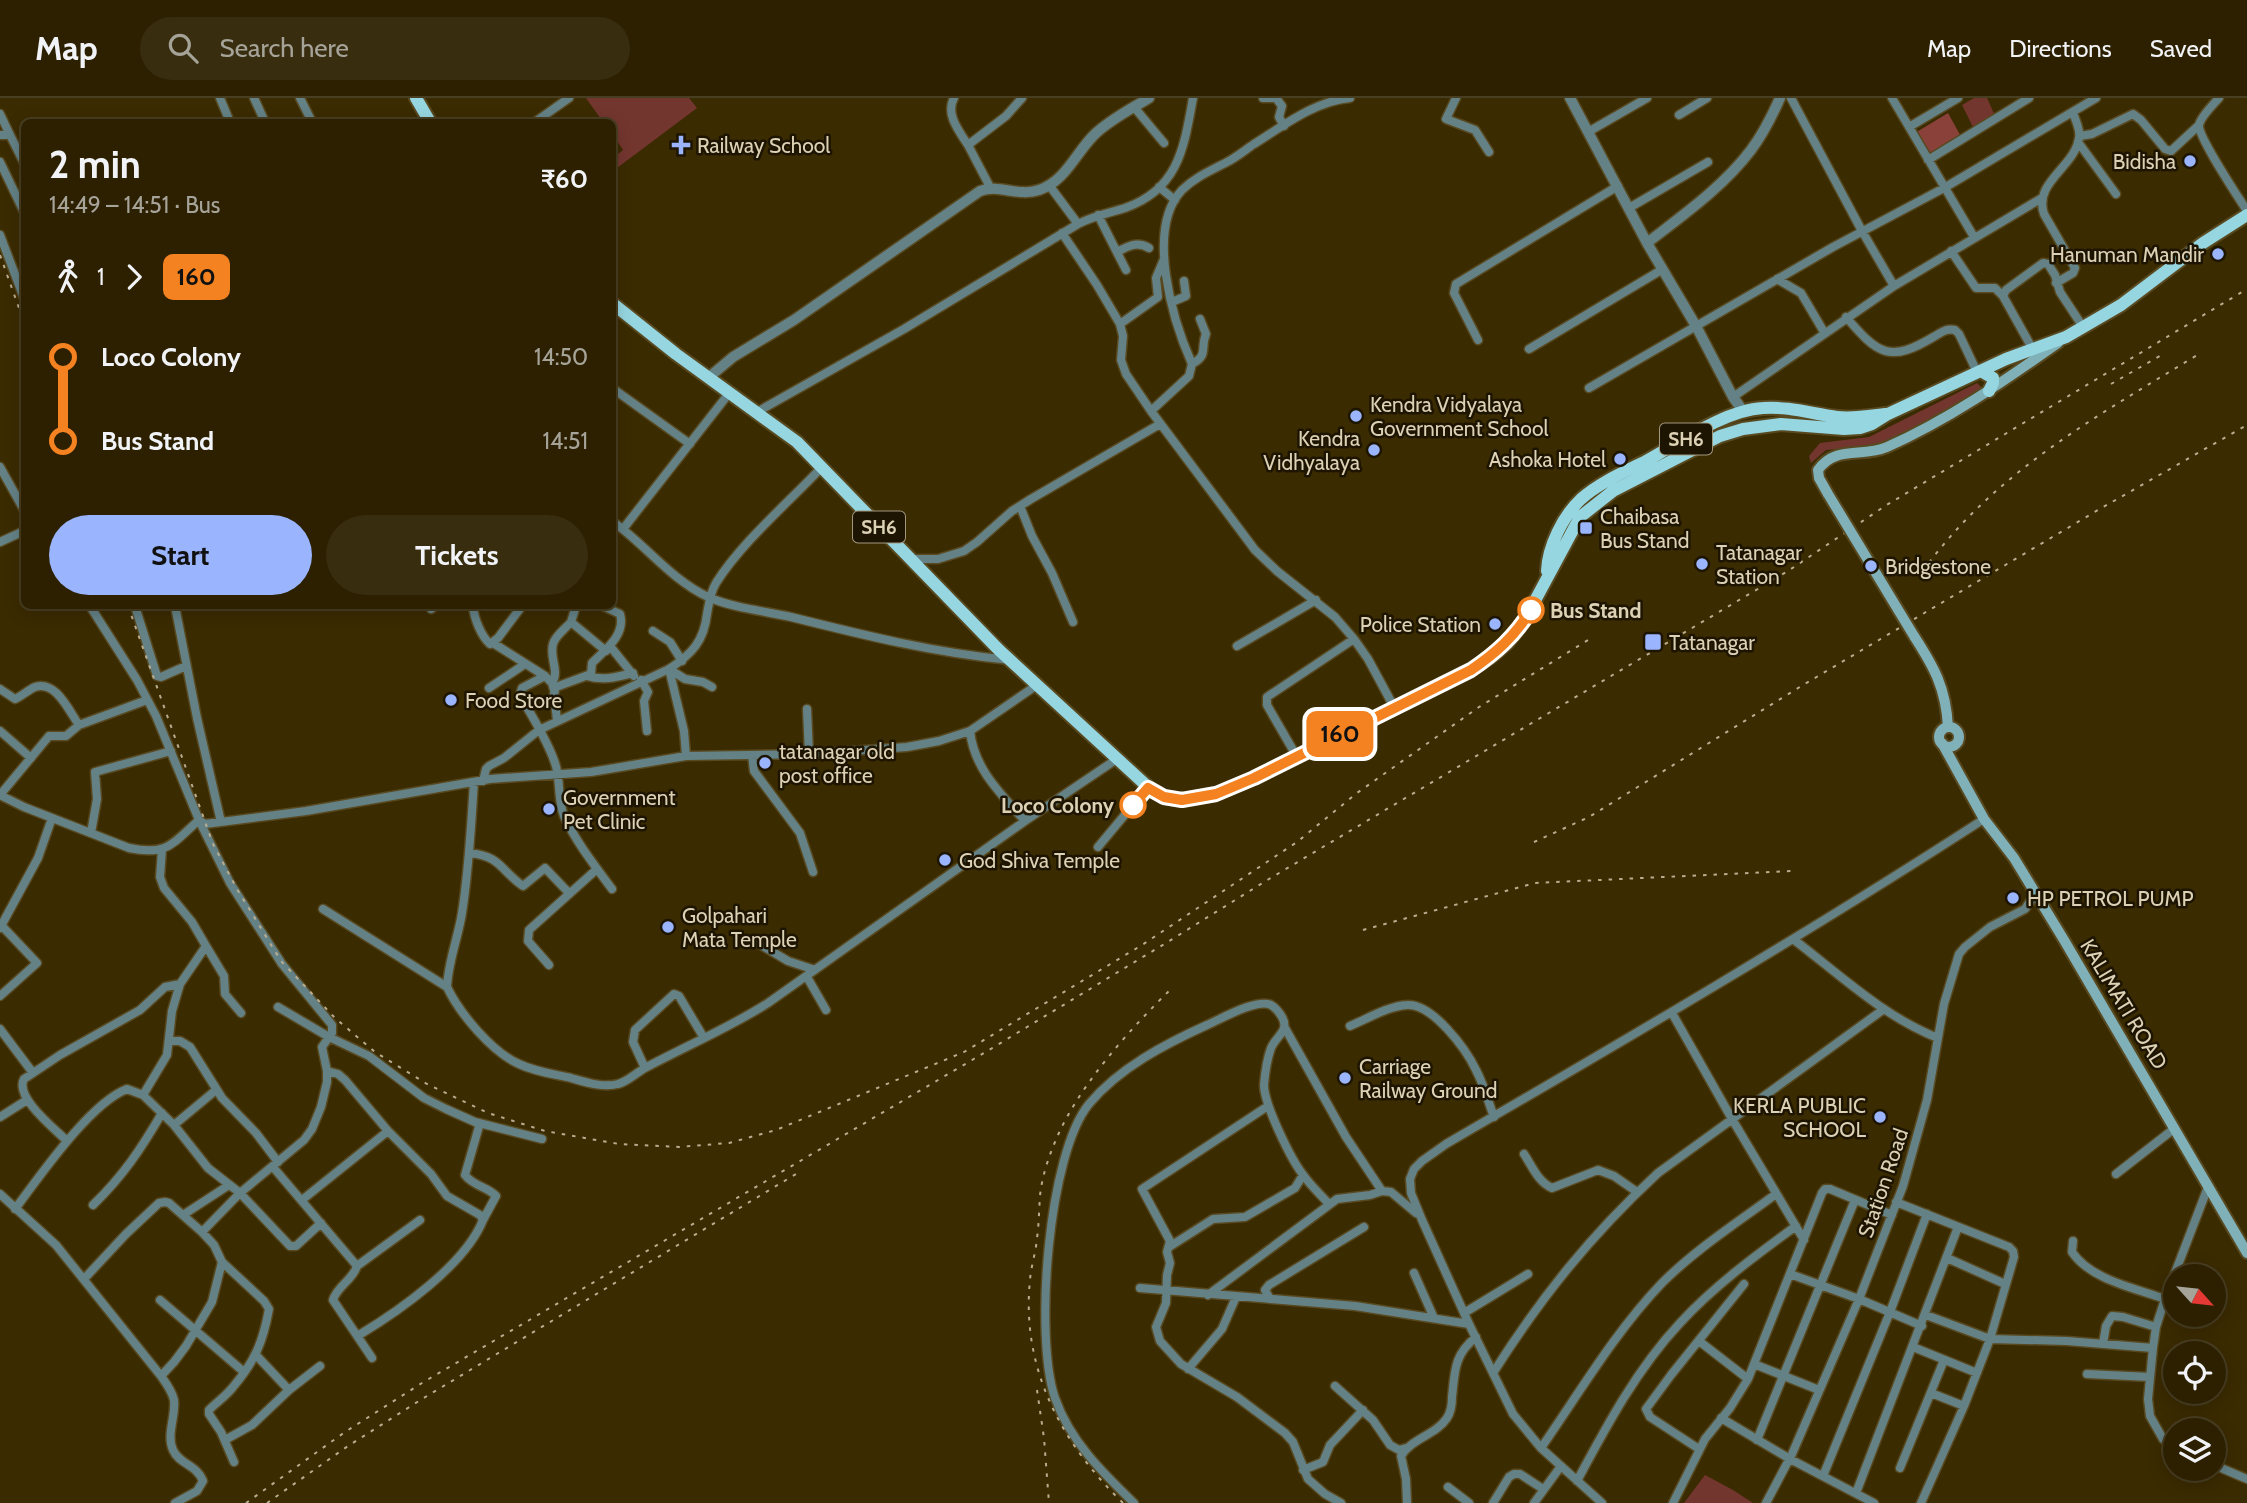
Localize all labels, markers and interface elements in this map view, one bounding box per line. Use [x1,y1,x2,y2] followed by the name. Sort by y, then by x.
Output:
[140,17,630,80] search box
[35,28,98,68] text: Map
[164,29,202,67] icon: search
[220,32,349,64] text: Search here
[1927,34,1971,63] text: Map
[2009,34,2112,63] text: Directions
[2150,34,2212,63] text: Saved
[697,133,830,158] place label: Railway School
[671,135,691,155] marker: Railway School
[49,141,141,188] text: 2 min
[2113,149,2176,174] place label: Bidisha
[2182,153,2198,169] marker: Bidisha
[541,163,588,195] text: ₹60
[49,191,220,219] text: 14:49 – 14:51 · Bus
[2050,242,2204,267] place label: Hanuman Mandir
[2210,246,2226,262] marker: Hanuman Mandir
[49,258,87,296] icon: walk
[115,258,153,296] icon: forward
[177,262,216,291] text: 160
[97,263,105,291] text: 1
[101,341,241,373] text: Loco Colony
[534,343,588,371] text: 14:50
[1370,392,1548,441] place label: Kendra Vidyalaya Government School
[1348,408,1364,424] marker: Kendra Vidyalaya Government School
[1660,424,1712,454] road number: SH6
[101,425,214,457] text: Bus Stand
[1263,426,1360,475] place label: Kendra Vidhyalaya
[542,427,588,455] text: 14:51
[1366,442,1382,458] marker: Kendra Vidhyalaya
[1489,447,1606,472] place label: Ashoka Hotel
[1612,451,1628,467] marker: Ashoka Hotel
[1600,504,1689,553] place label: Chaibasa Bus Stand
[853,512,905,542] road number: SH6
[49,515,312,595] button: Start
[326,515,588,595] button: Tickets
[1578,520,1594,536] marker: Chaibasa Bus Stand
[1716,540,1802,589] place label: Tatanagar Station
[1885,554,1991,579] place label: Bridgestone
[1694,556,1710,572] marker: Tatanagar Station
[1863,558,1879,574] marker: Bridgestone
[1518,597,1544,623] marker: Bus Stand
[1550,598,1641,623] place label: Bus Stand
[1360,612,1481,637] place label: Police Station
[1487,616,1503,632] marker: Police Station
[1669,630,1755,655] place label: Tatanagar
[1643,632,1663,652] marker: Tatanagar
[465,688,562,713] place label: Food Store
[443,692,459,708] marker: Food Store
[1300,711,1380,757] line badge: 160
[1320,719,1360,748] text: 160
[779,739,895,788] place label: tatanagar old post office
[757,755,773,771] marker: tatanagar old post office
[563,785,675,834] place label: Government Pet Clinic
[1120,792,1146,818] marker: Loco Colony
[1001,793,1115,818] place label: Loco Colony
[541,801,557,817] marker: Government Pet Clinic
[959,848,1120,873] place label: God Shiva Temple
[937,852,953,868] marker: God Shiva Temple
[2027,886,2194,911] place label: HP PETROL PUMP
[2005,890,2021,906] marker: HP PETROL PUMP
[682,903,797,952] place label: Golpahari Mata Temple
[660,919,676,935] marker: Golpahari Mata Temple
[2075,934,2173,1074] street label: KALIMATI ROAD
[1359,1054,1497,1103] place label: Carriage Railway Ground
[1337,1070,1353,1086] marker: Carriage Railway Ground
[1733,1093,1866,1142] place label: KERLA PUBLIC SCHOOL
[1872,1109,1888,1125] marker: KERLA PUBLIC SCHOOL
[1853,1125,1913,1241] street label: Station Road
[2163,1264,2226,1326] north arrow
[2163,1264,2226,1481] map controls
[2163,1341,2226,1404] button: locate
[2163,1418,2226,1481] button: layers

